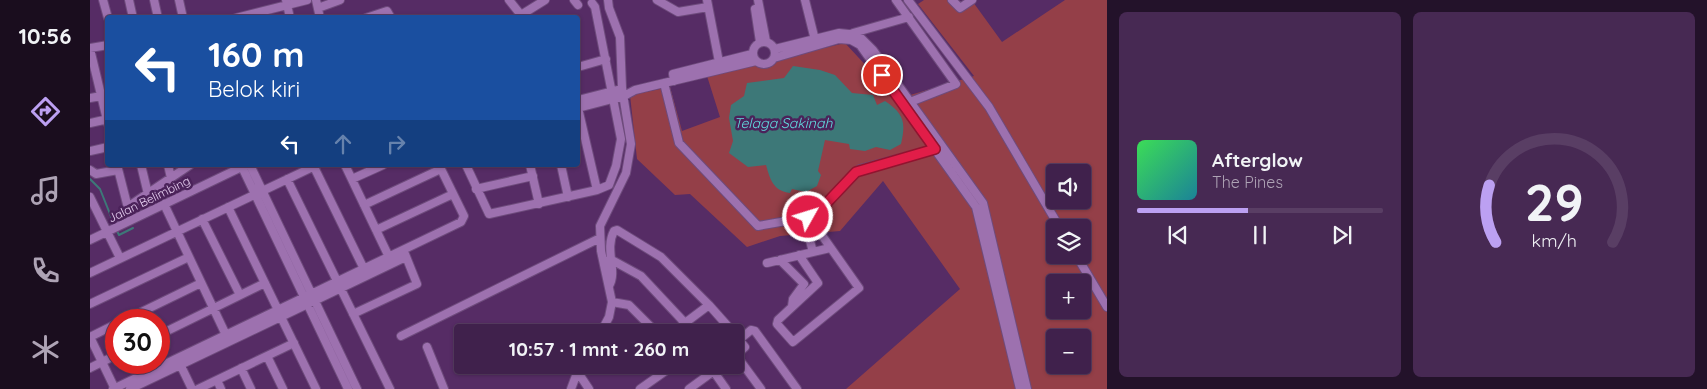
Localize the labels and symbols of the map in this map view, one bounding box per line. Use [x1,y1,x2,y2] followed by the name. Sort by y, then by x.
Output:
[861,54,903,96] pin
[734,114,833,132] water label: Telaga Sakinah
[105,173,193,225] street label: Jalan Belimbing
[781,190,833,242] position arrow
[105,309,170,374] speed limit sign: 30

